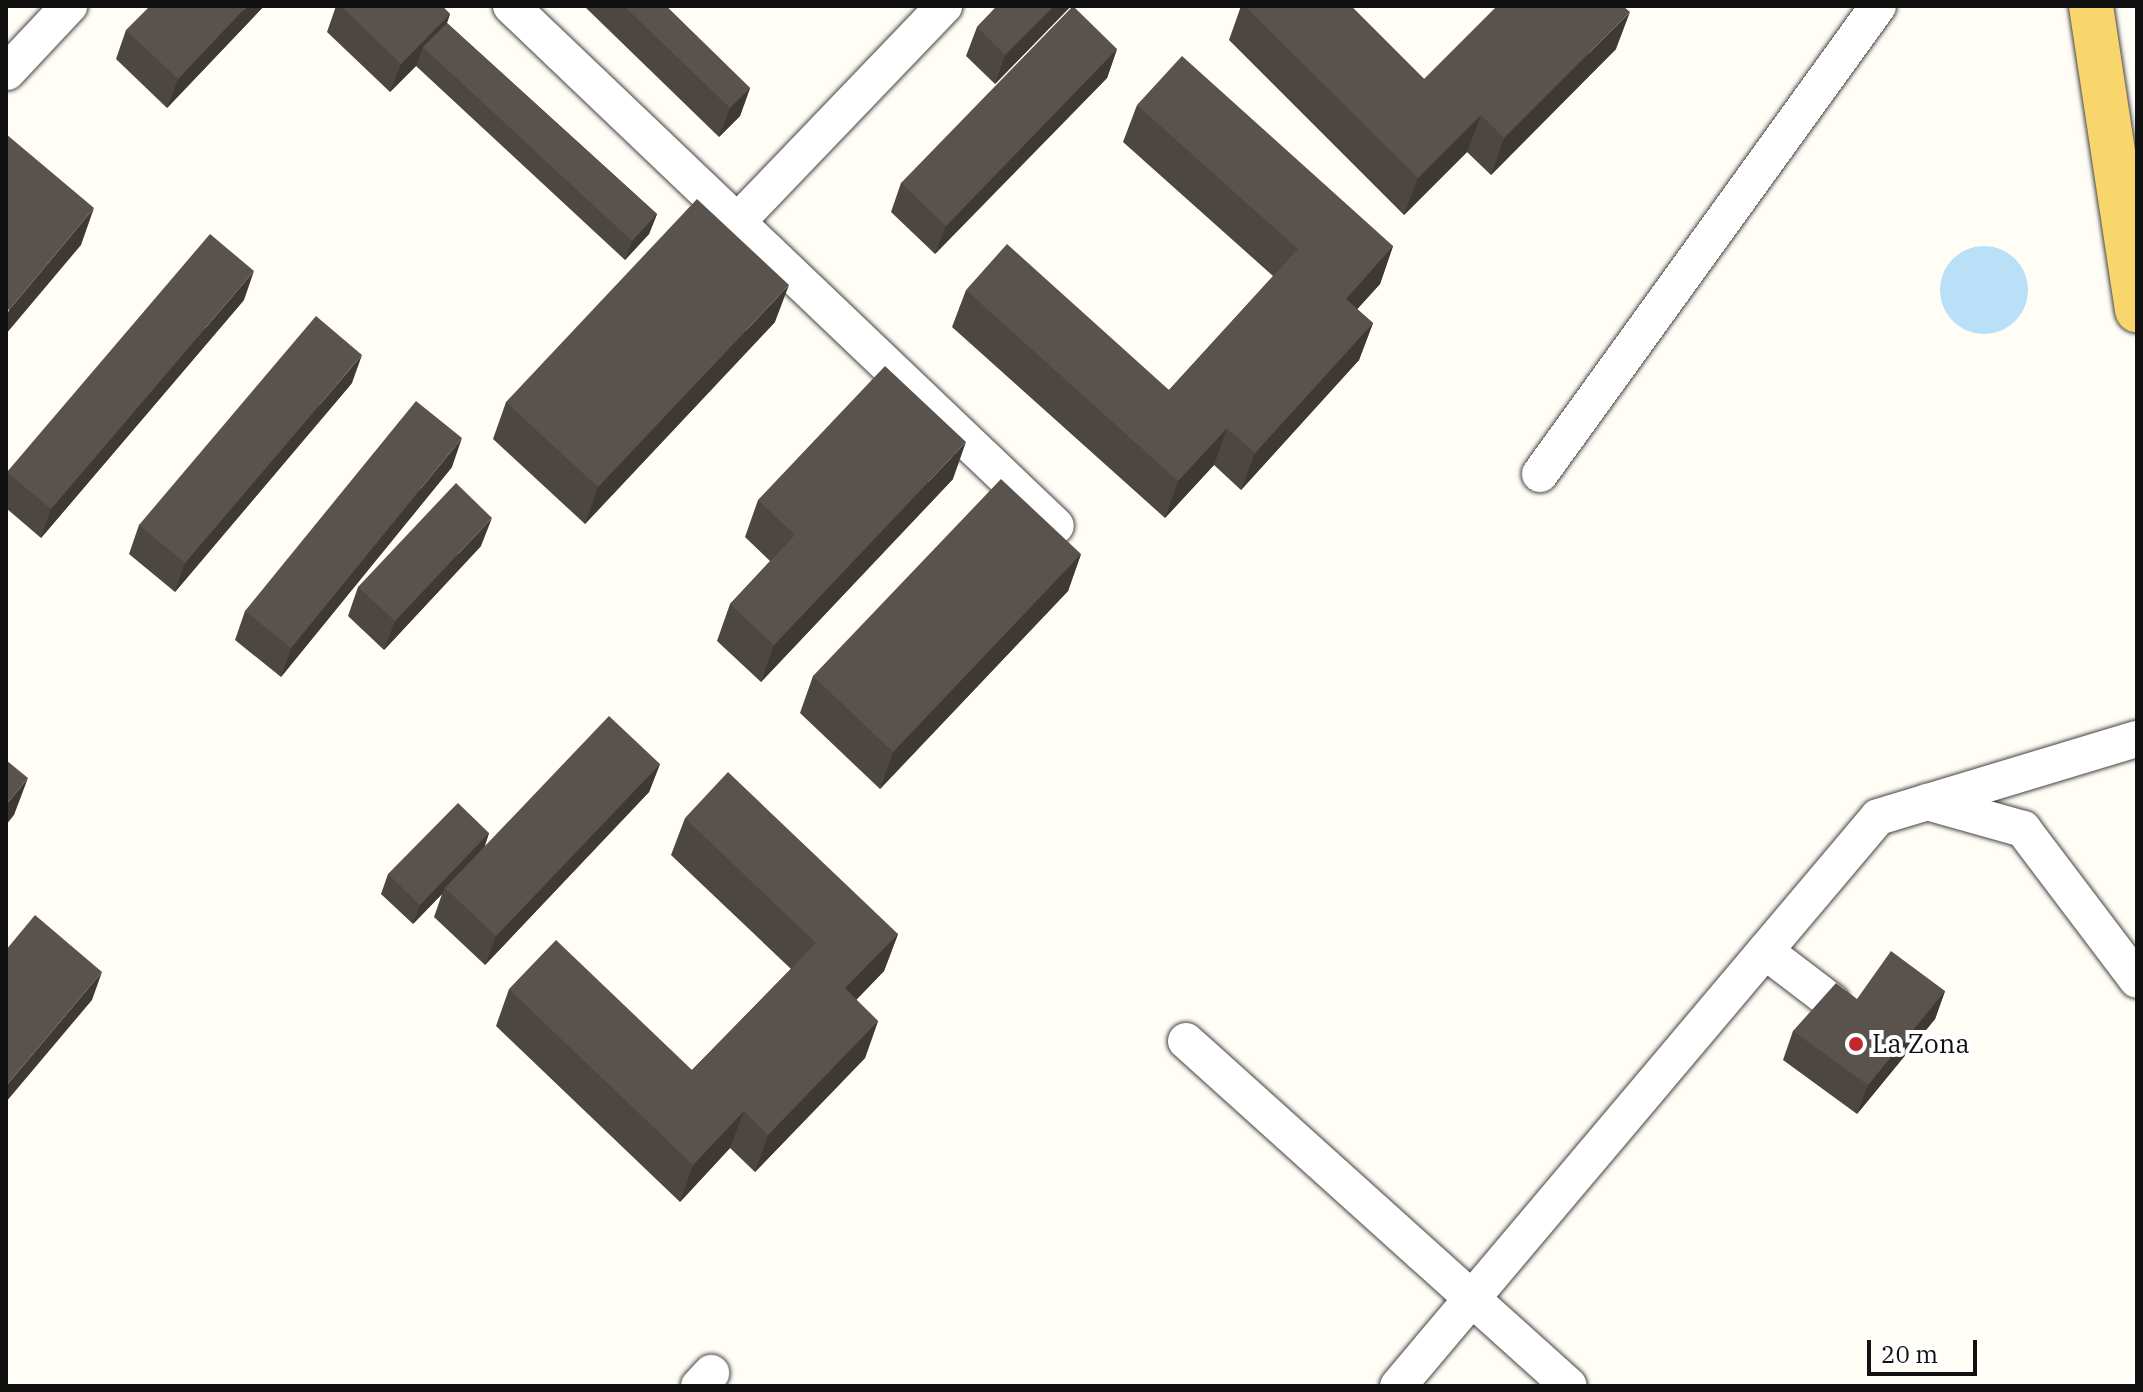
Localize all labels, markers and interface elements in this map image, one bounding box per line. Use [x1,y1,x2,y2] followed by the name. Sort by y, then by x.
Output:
[1872,1028,1970,1060] place label: La Zona
[1847,1035,1865,1053] marker: La Zona
[1871,1324,1981,1374] scale bar
[1881,1338,1938,1370] text: 20 m

